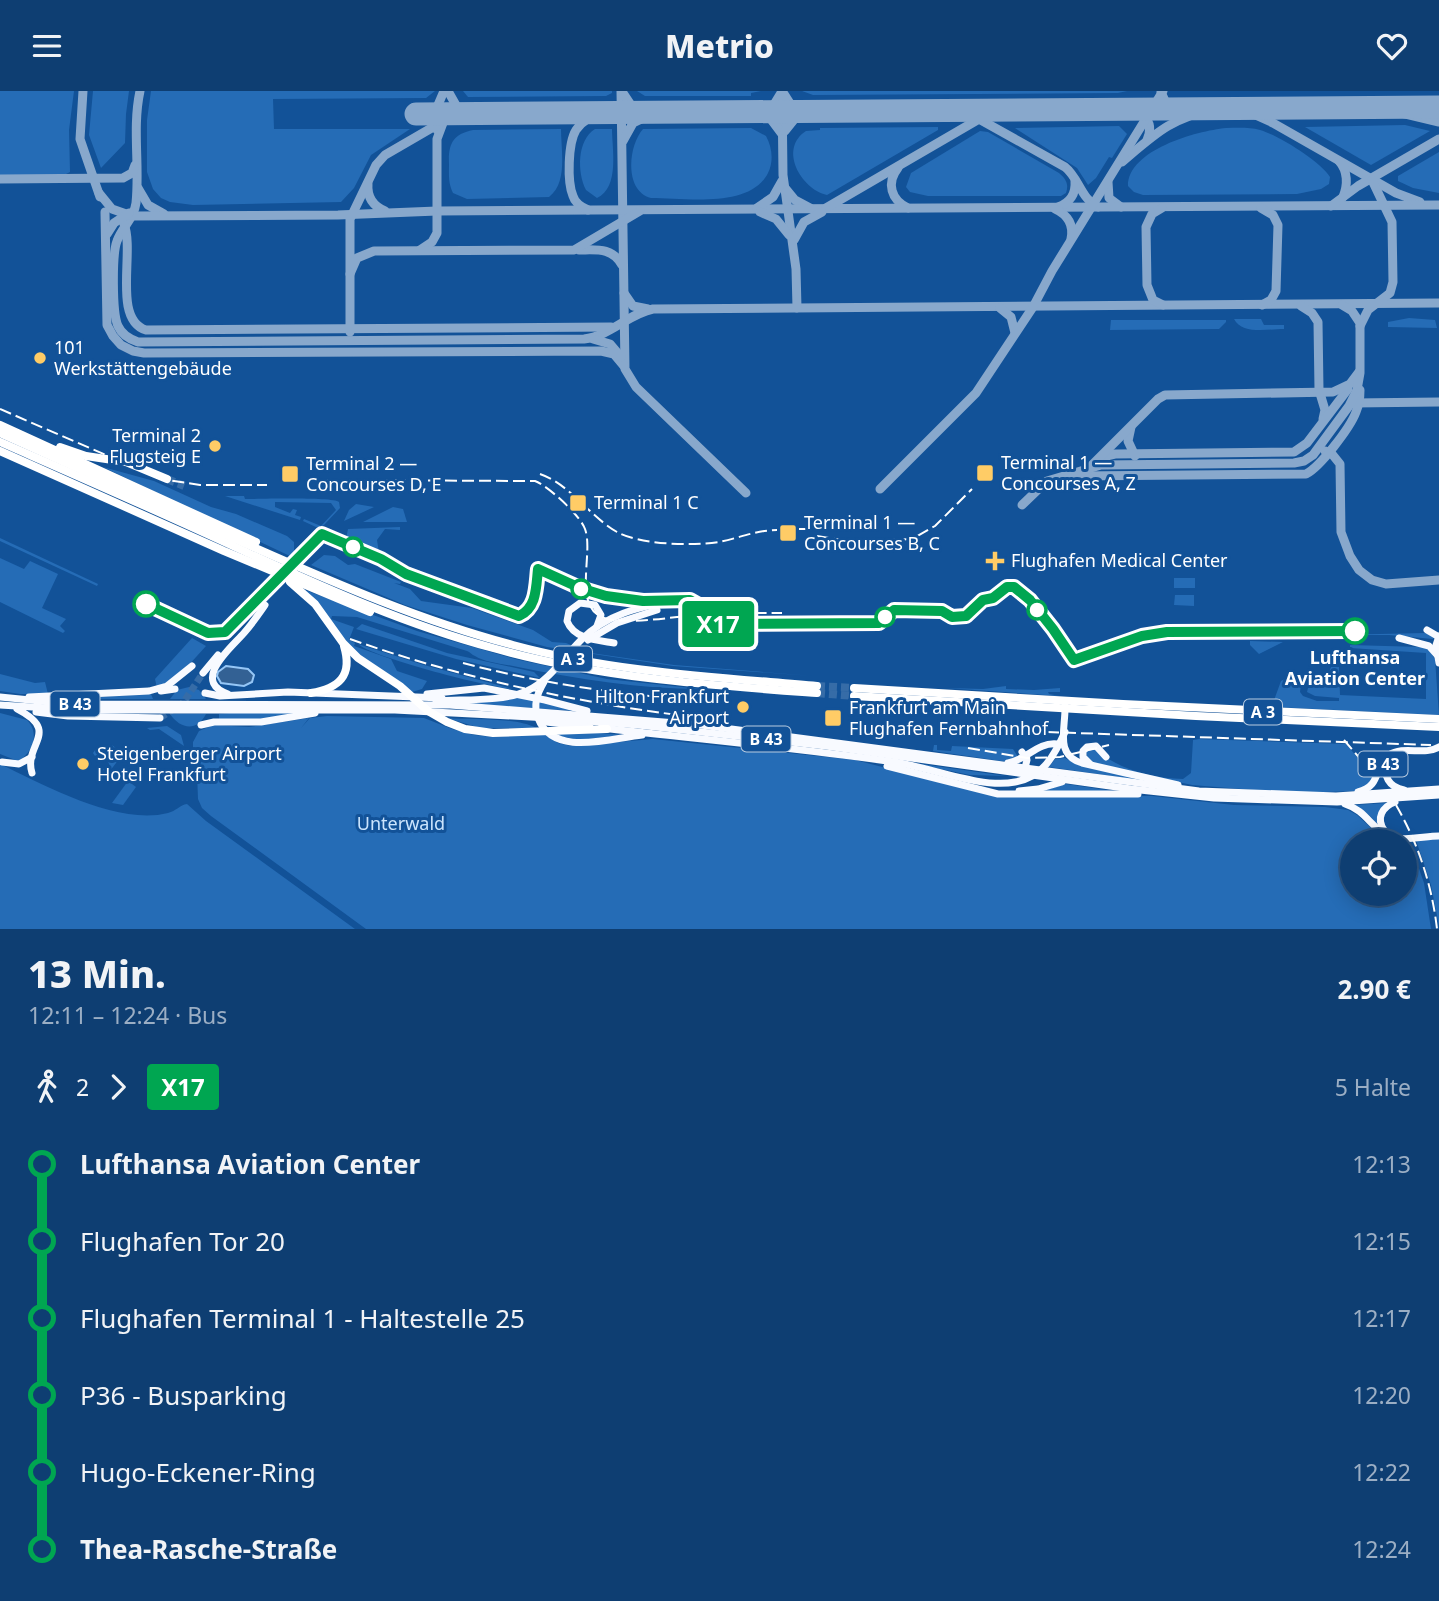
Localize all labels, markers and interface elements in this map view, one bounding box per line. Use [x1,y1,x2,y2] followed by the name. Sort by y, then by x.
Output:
[665,24,774,67] text: Metrio
[28,27,66,65] icon: menu
[1373,27,1411,65] icon: heart
[54,335,232,380] place label: 101 Werkstättengebäude
[32,350,48,366] marker: 101 Werkstättengebäude
[109,423,201,468] place label: Terminal 2 Flugsteig E
[207,438,223,454] marker: Terminal 2 Flugsteig E
[1001,450,1136,495] place label: Terminal 1 — Concourses A, Z
[306,451,442,496] place label: Terminal 2 — Concourses D, E
[975,463,995,483] marker: Terminal 1 — Concourses A, Z
[280,464,300,484] marker: Terminal 2 — Concourses D, E
[594,490,699,514] place label: Terminal 1 C
[568,493,588,513] marker: Terminal 1 C
[804,510,940,555] place label: Terminal 1 — Concourses B, C
[778,523,798,543] marker: Terminal 1 — Concourses B, C
[343,537,363,557] unlabelled marker
[1011,548,1228,572] place label: Flughafen Medical Center
[985,551,1005,571] marker: Flughafen Medical Center
[571,579,591,599] unlabelled marker
[133,591,159,617] unlabelled marker
[1027,600,1047,620] unlabelled marker
[678,601,758,647] line badge: X17
[696,607,740,640] text: X17
[875,607,895,627] unlabelled marker
[1342,618,1368,644] marker: Lufthansa Aviation Center
[1285,645,1425,690] place label: Lufthansa Aviation Center
[554,646,592,671] road number: A 3
[595,684,729,729] place label: Hilton Frankfurt Airport
[50,691,100,717] road number: B 43
[849,695,1049,740] place label: Frankfurt am Main Flughafen Fernbahnhof
[735,699,751,715] marker: Hilton Frankfurt Airport
[1244,699,1282,725] road number: A 3
[823,708,843,728] marker: Frankfurt am Main Flughafen Fernbahnhof
[742,727,790,751] road number: B 43
[97,741,282,786] place label: Steigenberger Airport Hotel Frankfurt
[1358,751,1408,777] road number: B 43
[75,756,91,772] marker: Steigenberger Airport Hotel Frankfurt
[357,811,445,835] park label: Unterwald
[1340,829,1417,906] map controls
[1340,829,1417,906] button: locate
[28,947,166,999] text: 13 Min.
[1337,971,1411,1007] text: 2.90 €
[28,999,227,1031] text: 12:11 – 12:24 · Bus
[28,1068,66,1106] icon: walk
[99,1068,137,1106] icon: forward
[161,1070,205,1103] text: X17
[76,1071,89,1103] text: 2
[1335,1071,1411,1103] text: 5 Halte
[80,1146,420,1182] text: Lufthansa Aviation Center
[1352,1148,1411,1180] text: 12:13
[80,1223,285,1259] text: Flughafen Tor 20
[1352,1225,1411,1257] text: 12:15
[80,1300,525,1336] text: Flughafen Terminal 1 - Haltestelle 25
[1352,1302,1411,1334] text: 12:17
[80,1377,287,1413] text: P36 - Busparking
[1352,1379,1411,1411] text: 12:20
[80,1454,316,1490] text: Hugo-Eckener-Ring
[1352,1456,1411,1488] text: 12:22
[80,1531,337,1567] text: Thea-Rasche-Straße
[1352,1533,1411,1565] text: 12:24

